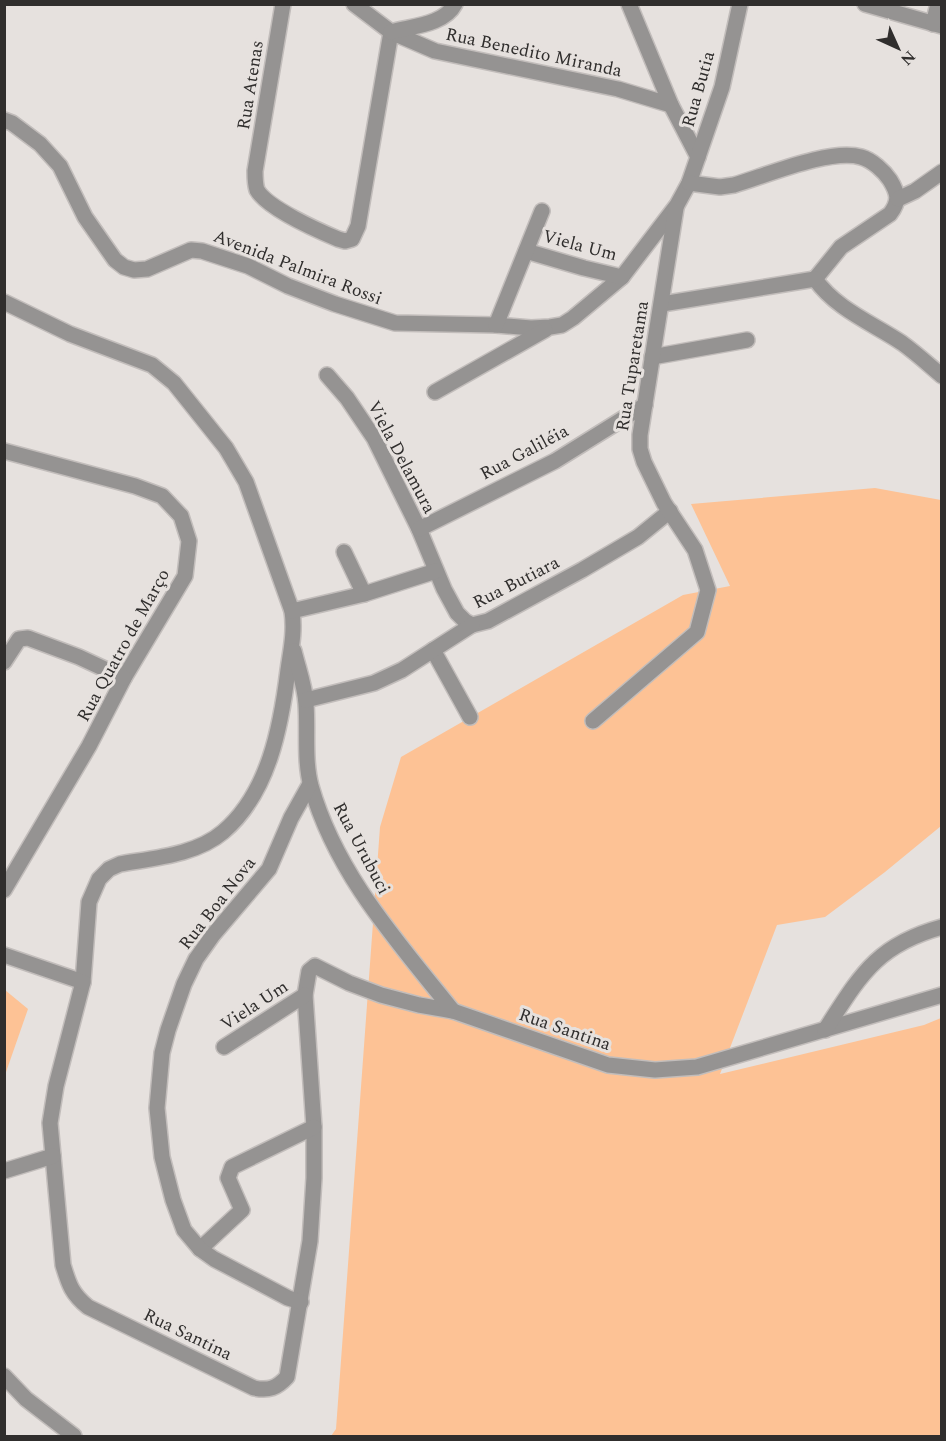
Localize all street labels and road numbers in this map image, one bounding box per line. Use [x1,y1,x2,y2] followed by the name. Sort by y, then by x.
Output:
[443,21,625,84] street label: Rua Benedito Miranda
[230,38,271,132] street label: Rua Atenas
[675,48,722,130] street label: Rua Butia
[209,223,386,312] street label: Avenida Palmira Rossi
[540,223,620,268] street label: Viela Um
[609,299,656,433] street label: Rua Tuparetama
[360,396,443,519] street label: Viela Delamura
[475,418,574,487] street label: Rua Galiléia
[468,549,564,616] street label: Rua Butiara
[70,564,177,727] street label: Rua Quatro de Março
[326,797,397,899] street label: Rua Urubuci
[172,851,263,956] street label: Rua Boa Nova
[215,973,293,1037] street label: Viela Um
[515,1001,615,1058] street label: Rua Santina
[139,1301,237,1368] street label: Rua Santina

